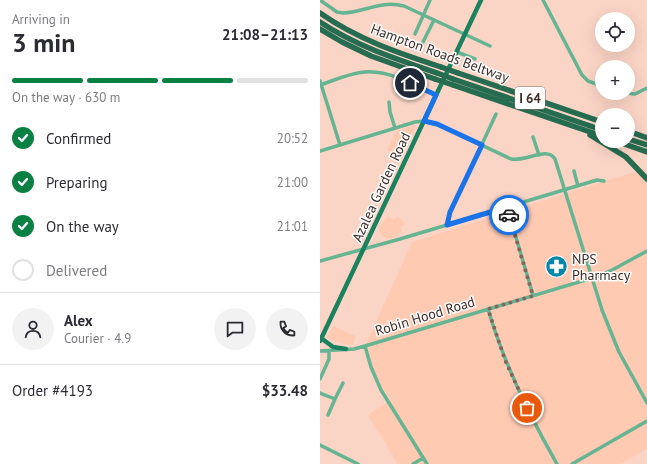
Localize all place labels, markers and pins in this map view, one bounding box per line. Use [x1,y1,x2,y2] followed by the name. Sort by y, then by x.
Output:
[393,66,427,100] pin
[572,250,631,284] place label: NPS Pharmacy
[544,254,570,280] pharmacy icon: NPS Pharmacy
[510,391,544,425] pin

